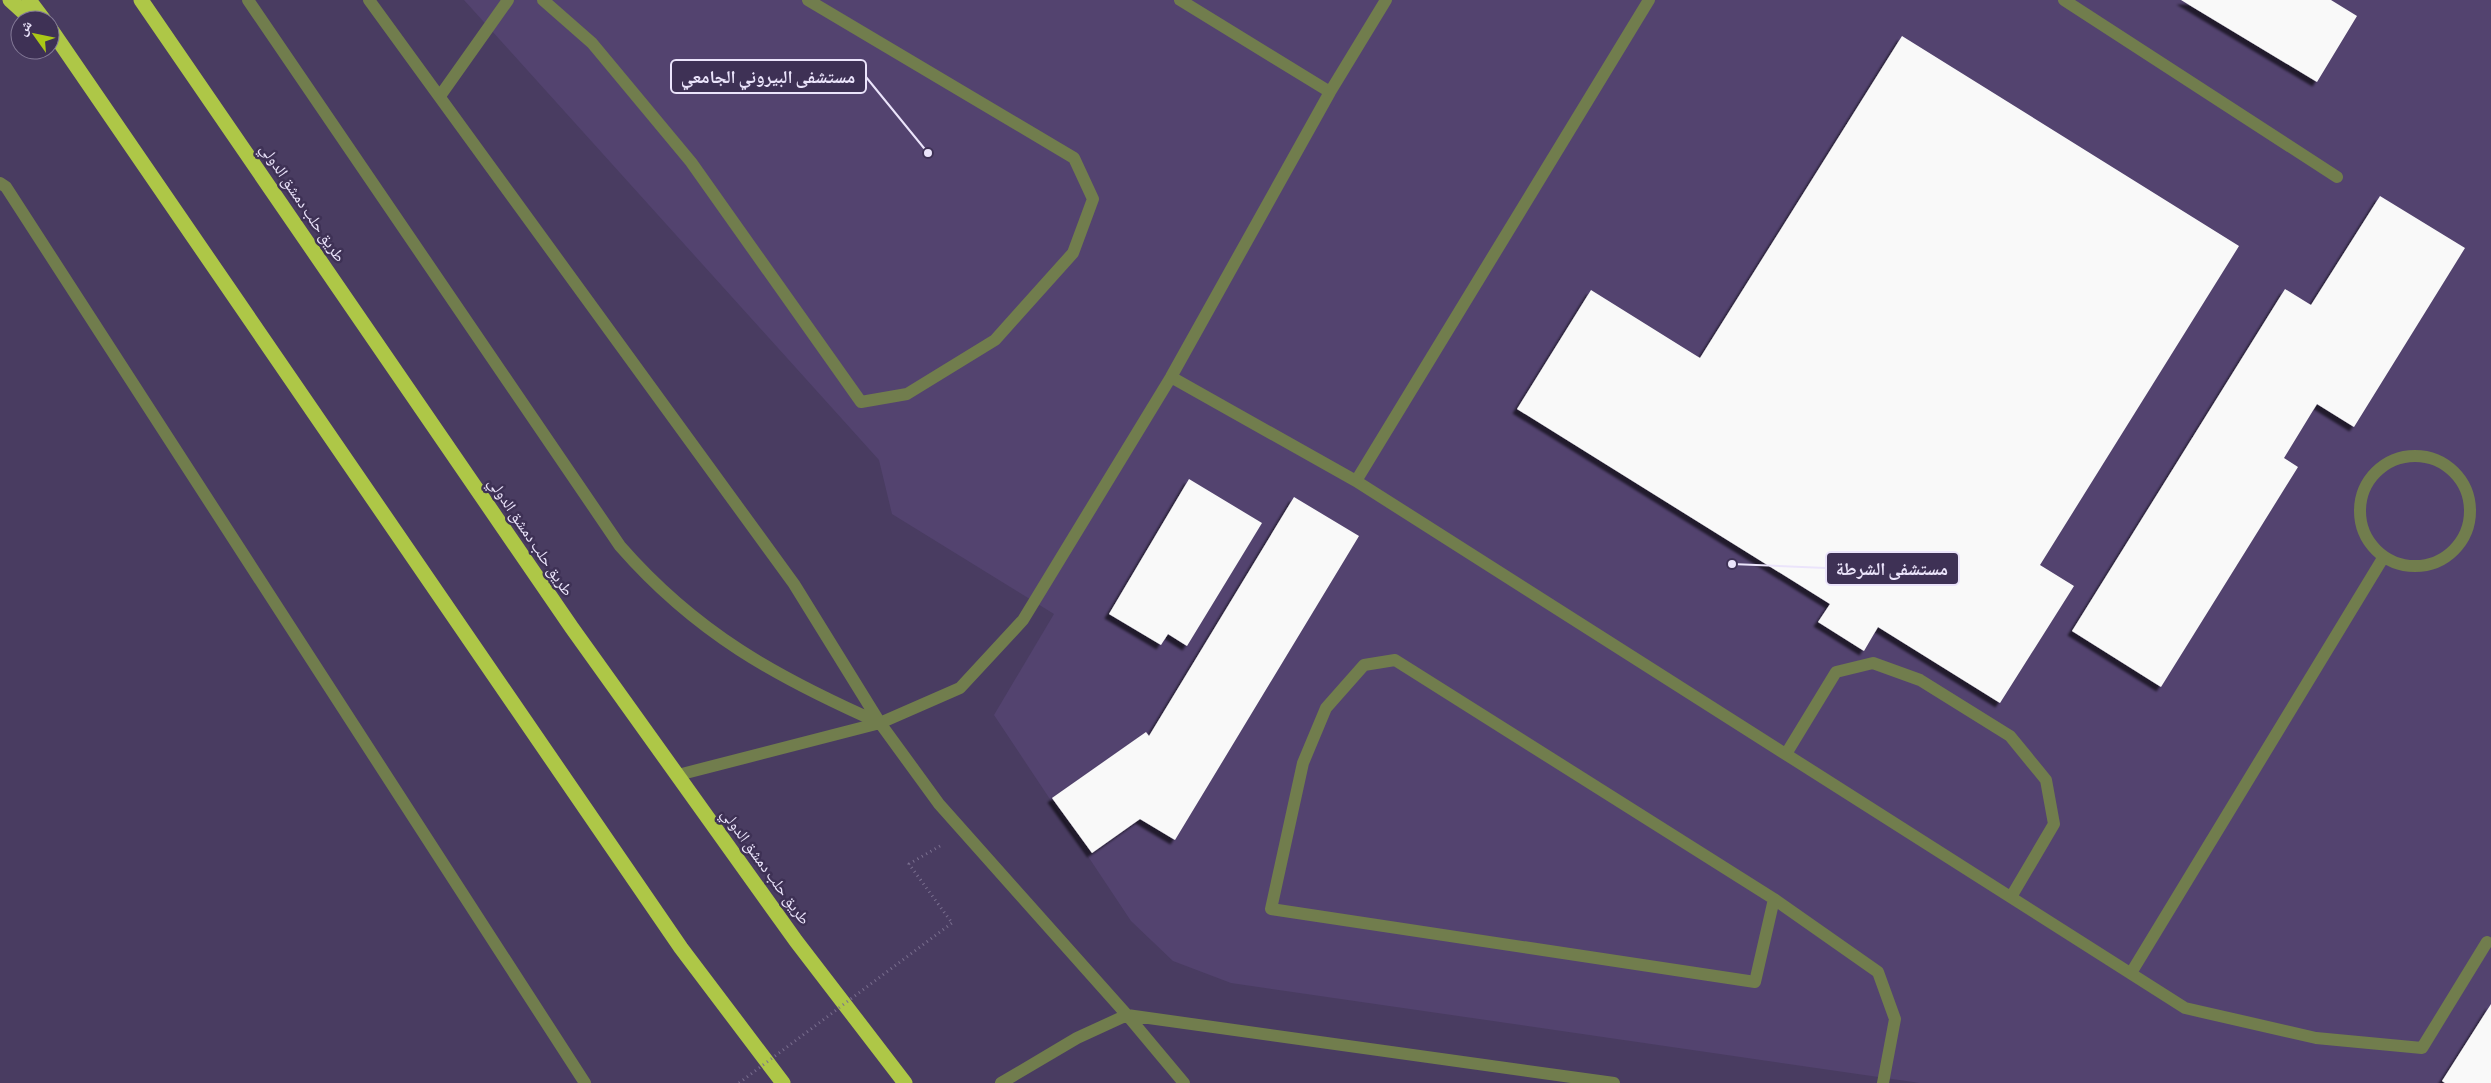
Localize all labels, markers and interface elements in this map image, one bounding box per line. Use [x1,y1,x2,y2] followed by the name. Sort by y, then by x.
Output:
[10,10,60,60] north arrow
[13,17,36,39] text: ش
[671,60,866,93] callout: مستشفى البيروني الجامعي
[681,67,855,91] text: مستشفى البيروني الجامعي
[254,140,349,267] street label: طريق حلب دمشق الدولي
[482,474,577,601] street label: طريق حلب دمشق الدولي
[1826,552,1959,585] callout: مستشفى الشرطة
[1836,559,1948,580] text: مستشفى الشرطة
[715,805,814,930] street label: طريق حلب دمشق الدولي

